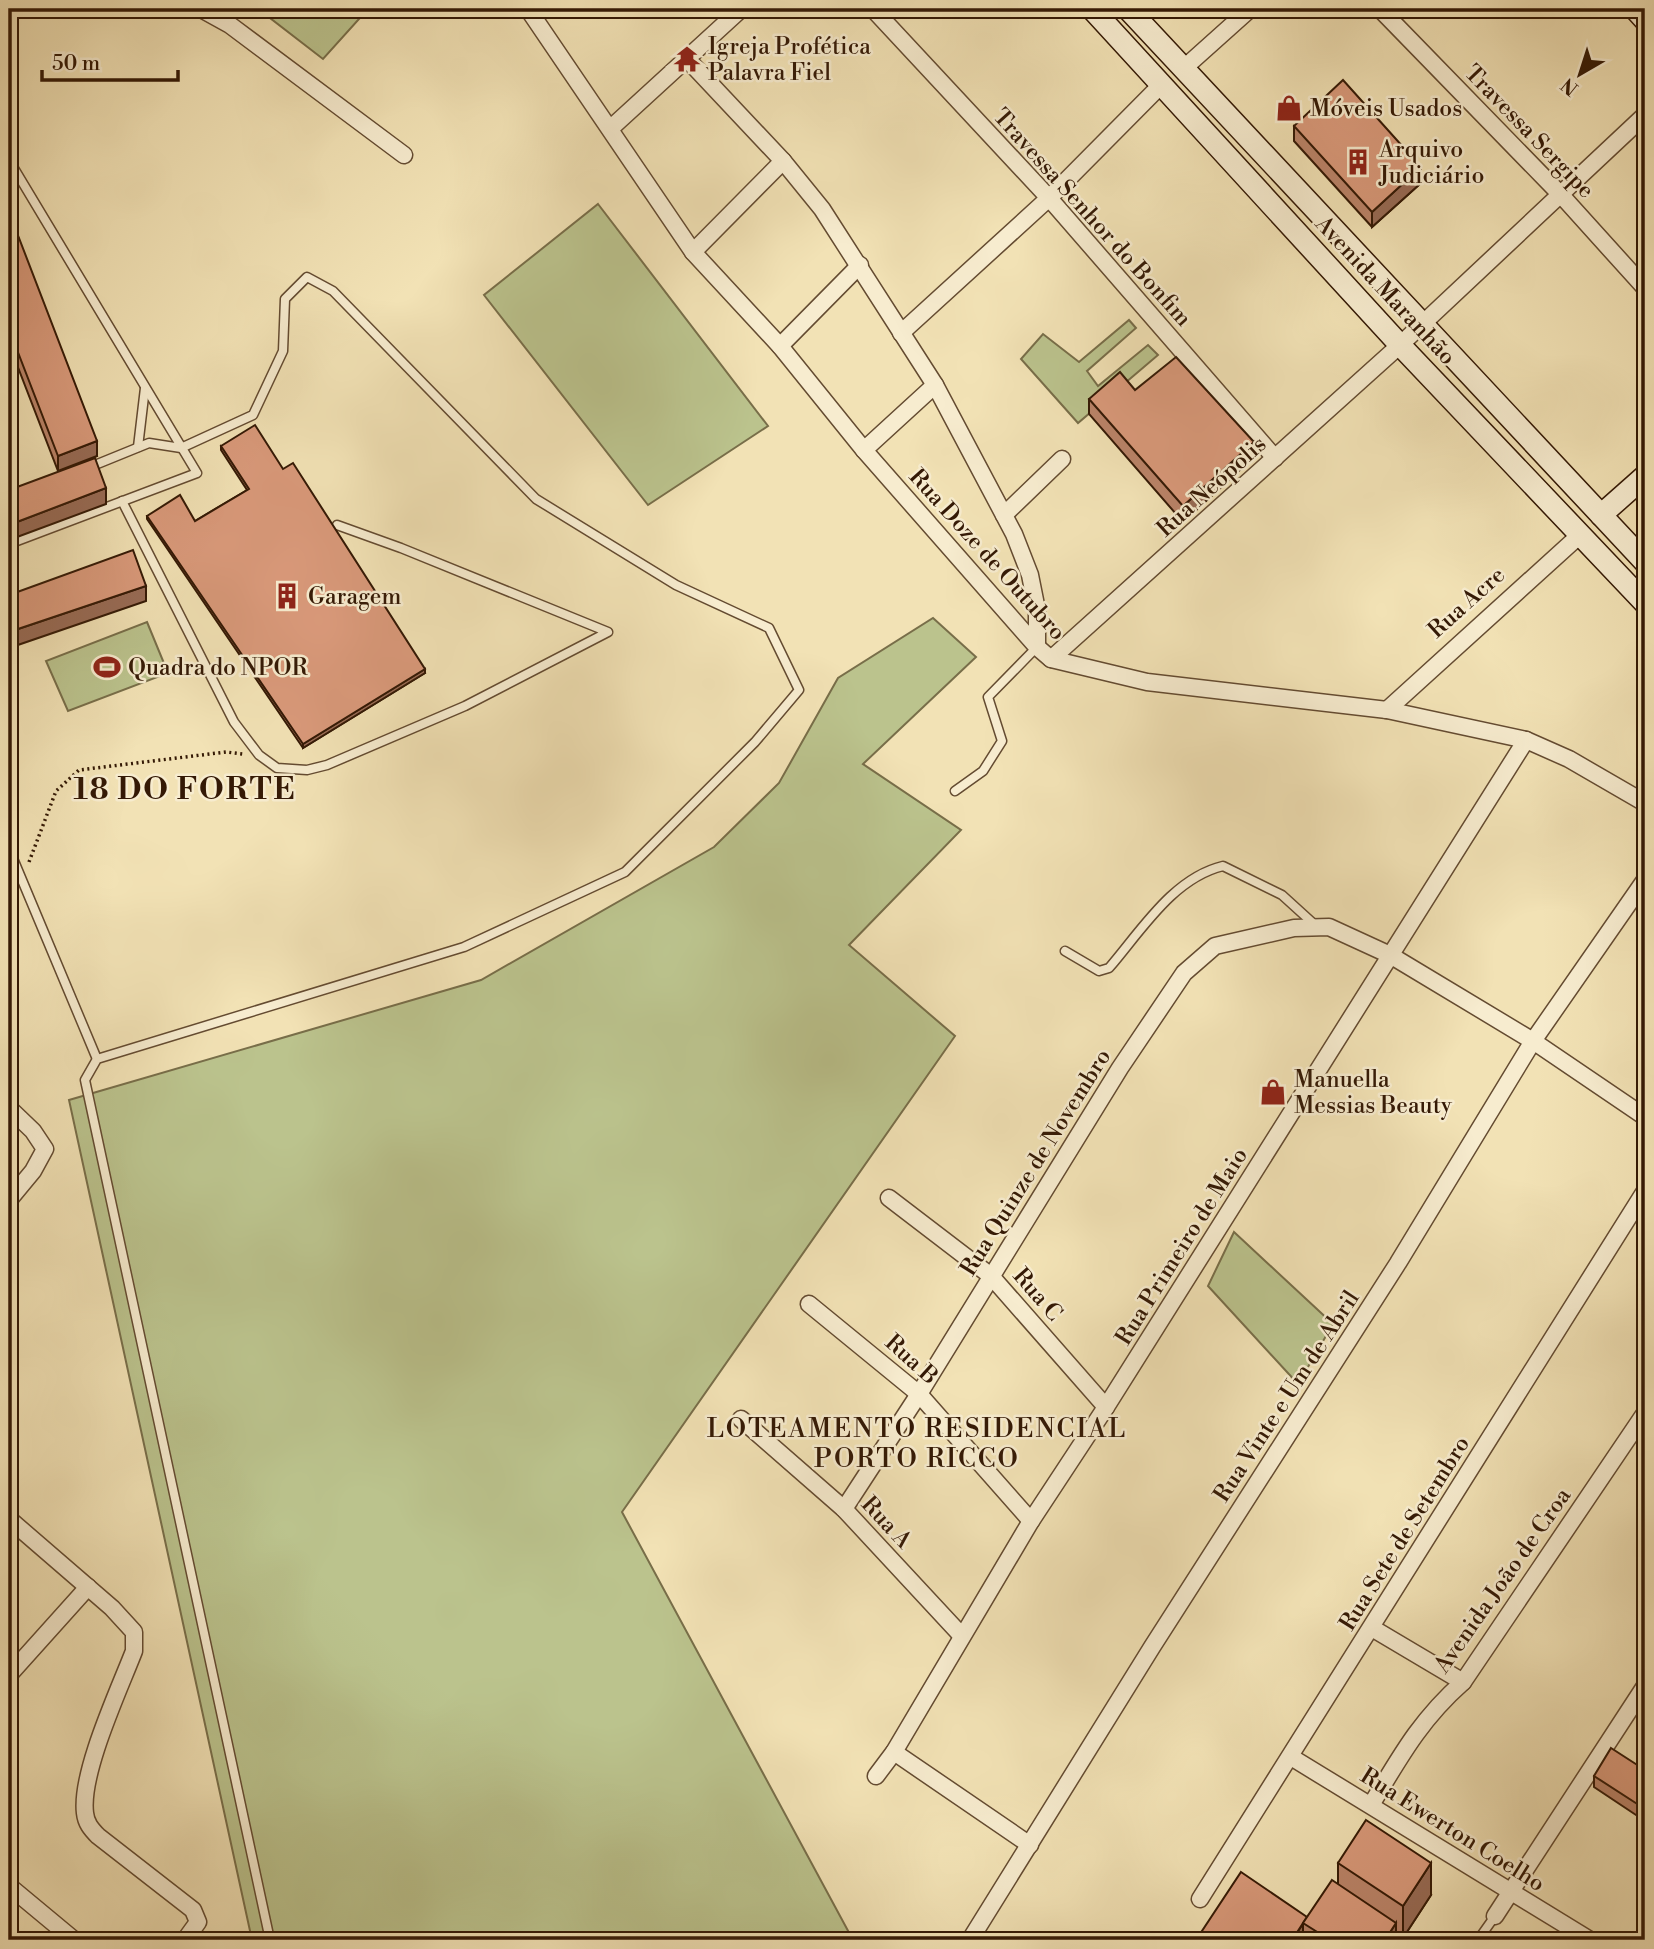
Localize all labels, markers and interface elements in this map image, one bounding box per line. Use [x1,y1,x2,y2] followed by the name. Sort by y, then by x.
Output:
[708,33,871,87] place label: Igreja Profética Palavra Fiel
[42,38,178,82] scale bar
[1546,38,1616,108] north arrow
[672,44,702,74] temple icon: Igreja Profética Palavra Fiel
[52,51,100,77] text: 50 m
[1459,59,1600,204] street label: Travessa Sergipe
[1557,72,1583,100] text: N
[1274,93,1304,123] shop icon: Móveis Usados
[1310,95,1462,123] place label: Móveis Usados
[987,103,1197,332] street label: Travessa Senhor do Bonfim
[1378,136,1484,190] place label: Arquivo Judiciário
[1343,147,1373,177] building icon: Arquivo Judiciário
[1308,210,1462,371] street label: Avenida Maranhão
[1151,430,1272,543] street label: Rua Neópolis
[903,463,1072,646] street label: Rua Doze de Outubro
[1423,561,1511,644] street label: Rua Acre
[272,581,302,611] building icon: Garagem
[308,583,401,611] place label: Garagem
[92,652,122,682] sports icon: Quadra do NPOR
[128,654,309,682] place label: Quadra do NPOR
[74,771,296,809] district label: 18 DO FORTE
[954,1044,1117,1281] street label: Rua Quinze de Novembro
[1294,1066,1453,1120] place label: Manuella Messias Beauty
[1258,1077,1288,1107] shop icon: Manuella Messias Beauty
[1110,1143,1254,1350] street label: Rua Primeiro de Maio
[1007,1262,1068,1327] street label: Rua C
[1208,1285,1366,1508] street label: Rua Vinte e Um de Abril
[879,1329,944,1391] street label: Rua B
[707,1413,1127,1475] district label: LOTEAMENTO RESIDENCIAL PORTO RICCO
[1334,1431,1476,1636] street label: Rua Sete de Setembro
[1428,1482,1577,1679] street label: Avenida João de Croa
[855,1491,918,1555] street label: Rua A
[1355,1762,1550,1898] street label: Rua Ewerton Coelho

